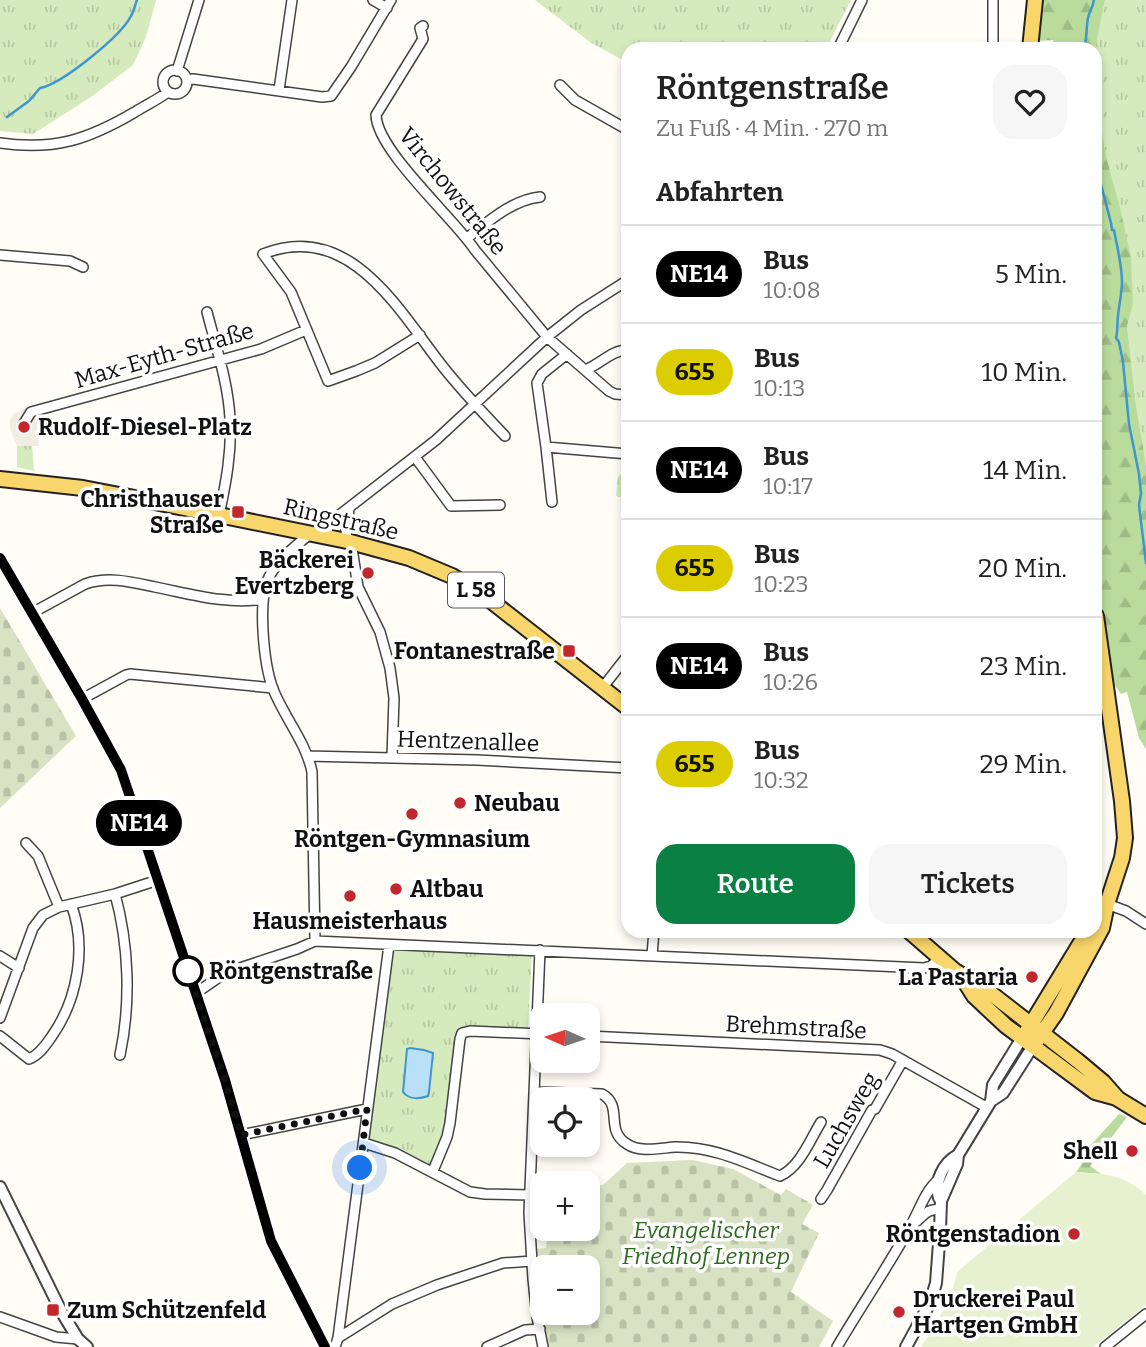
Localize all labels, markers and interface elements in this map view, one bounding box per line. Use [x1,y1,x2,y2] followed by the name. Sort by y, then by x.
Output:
[993,65,1067,139] button: heart
[656,68,889,108] text: Röntgenstraße
[656,114,888,142] text: Zu Fuß · 4 Min. · 270 m
[393,121,513,261] street label: Virchowstraße
[656,177,783,208] text: Abfahrten
[763,245,809,276] text: Bus
[995,259,1067,290] text: 5 Min.
[670,260,728,288] text: NE14
[763,276,821,304] text: 10:08
[71,316,257,394] street label: Max-Eyth-Straße
[754,343,800,374] text: Bus
[982,357,1067,388] text: 10 Min.
[674,358,715,386] text: 655
[754,374,805,402] text: 10:13
[38,413,252,441] place label: Rudolf-Diesel-Platz
[16,419,32,435] marker: Rudolf-Diesel-Platz
[763,441,809,472] text: Bus
[983,455,1067,486] text: 14 Min.
[670,456,728,484] text: NE14
[763,472,813,500] text: 10:17
[80,485,224,539] place label: Christhauser Straße
[281,492,401,546] street label: Ringstraße
[230,504,246,520] marker: Christhauser Straße
[754,539,800,570] text: Bus
[235,546,354,600] place label: Bäckerei Evertzberg
[978,553,1067,584] text: 20 Min.
[674,554,715,582] text: 655
[360,565,376,581] marker: Bäckerei Evertzberg
[754,570,809,598] text: 10:23
[448,572,504,608] road number: L 58
[394,637,555,665] place label: Fontanestraße
[763,637,809,668] text: Bus
[561,643,577,659] marker: Fontanestraße
[980,651,1067,682] text: 23 Min.
[670,652,728,680] text: NE14
[763,668,818,696] text: 10:26
[396,725,540,757] street label: Hentzenallee
[754,735,800,766] text: Bus
[979,749,1067,780] text: 29 Min.
[674,750,715,778] text: 655
[754,766,809,794] text: 10:32
[474,789,560,817] place label: Neubau
[452,795,468,811] marker: Neubau
[90,800,188,846] line badge: NE14
[404,806,420,822] marker: Röntgen-Gymnasium
[110,809,168,837] text: NE14
[294,825,530,853] place label: Röntgen-Gymnasium
[656,844,855,924] button: Route
[869,844,1067,924] button: Tickets
[410,875,484,903] place label: Altbau
[388,881,404,897] marker: Altbau
[342,888,358,904] marker: Hausmeisterhaus
[253,907,447,935] place label: Hausmeisterhaus
[173,956,203,986] marker: Röntgenstraße
[209,957,373,985] place label: Röntgenstraße
[898,963,1018,991] place label: La Pastaria
[1024,969,1040,985] marker: La Pastaria
[530,1003,600,1073] north arrow
[530,1003,600,1325] map controls
[725,1009,867,1045] street label: Brehmstraße
[807,1067,885,1173] street label: Luchsweg
[530,1087,600,1157] button: locate
[1063,1137,1118,1165] place label: Shell
[1124,1143,1140,1159] marker: Shell
[342,1150,377,1185] your location
[530,1171,600,1241] button: +
[622,1216,790,1270] park label: Evangelischer Friedhof Lennep
[886,1220,1060,1248] place label: Röntgenstadion
[1066,1226,1082,1242] marker: Röntgenstadion
[530,1255,600,1325] button: −
[913,1285,1078,1339] place label: Druckerei Paul Hartgen GmbH
[67,1296,266,1324] place label: Zum Schützenfeld
[45,1302,61,1318] marker: Zum Schützenfeld
[891,1304,907,1320] marker: Druckerei Paul Hartgen GmbH

